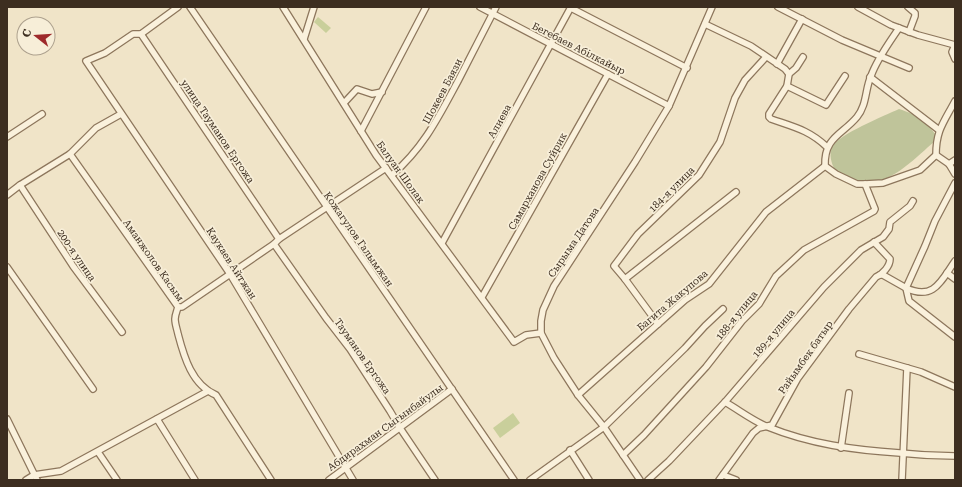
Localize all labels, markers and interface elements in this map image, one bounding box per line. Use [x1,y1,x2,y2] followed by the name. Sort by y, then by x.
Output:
[16,16,56,56] north arrow
[530,20,628,77] street label: Бегебаев Абілкайыр
[20,27,34,39] text: С
[421,56,464,126] street label: Шокеев Баязи
[179,77,257,186] street label: улица Тауманов Ергожа
[486,102,513,140] street label: Алиева
[506,130,569,232] street label: Самарханова Суйрик
[374,139,427,206] street label: Балуан Шолак
[646,164,697,214] street label: 184-я улица
[322,190,396,289] street label: Кожагулов Галымжан
[546,205,601,279] street label: Сырыма Датова
[121,217,186,303] street label: Аманжолов Касым
[204,225,259,302] street label: Каукаев Айтжан
[55,227,98,284] street label: 200-я улица
[635,267,710,333] street label: Багита Жакупова
[713,288,760,342] street label: 188-я улица
[750,306,797,360] street label: 189-я улица
[332,316,393,397] street label: Тауманов Ергожа
[776,318,835,396] street label: Райымбек батыр
[326,382,445,473] street label: Абдирахман Сыгынбайулы

